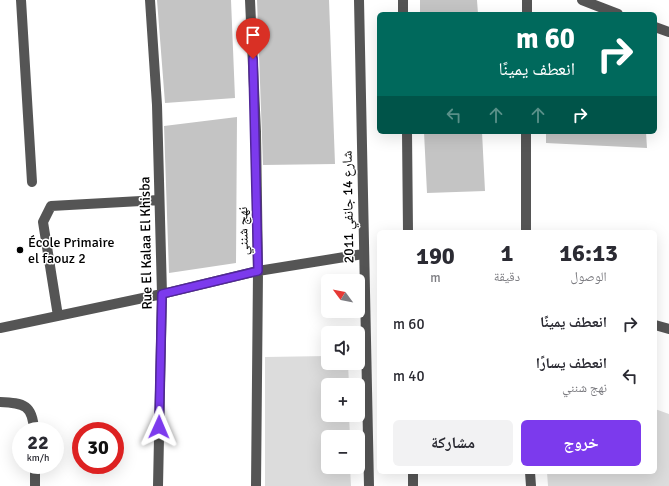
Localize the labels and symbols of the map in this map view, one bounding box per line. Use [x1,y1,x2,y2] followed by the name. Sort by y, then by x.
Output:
[236,18,270,59] pin
[339,151,360,263] street label: شارع 14 جانفي 2011
[136,176,156,310] street label: Rue El Kalaa El Khisba
[234,206,254,255] street label: نهج شنني
[28,234,115,267] place label: École Primaire el faouz 2
[15,245,25,255] marker: École Primaire el faouz 2
[321,274,365,318] north arrow
[138,406,180,448] position arrow
[72,422,124,474] speed limit sign: 30

